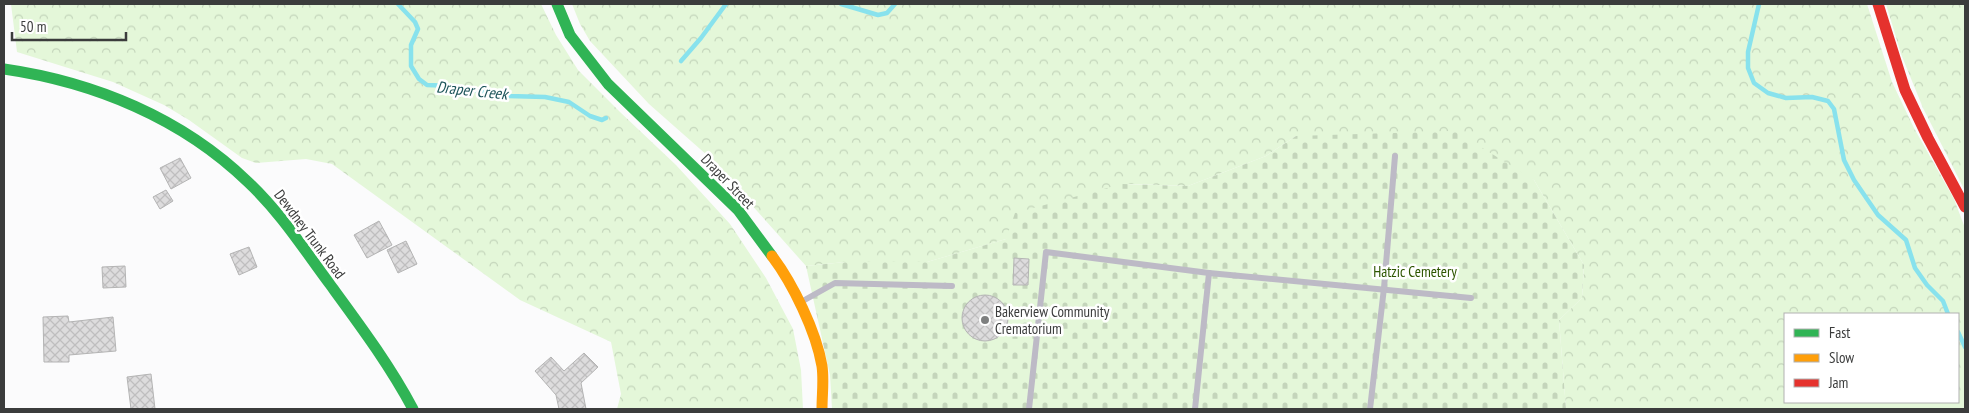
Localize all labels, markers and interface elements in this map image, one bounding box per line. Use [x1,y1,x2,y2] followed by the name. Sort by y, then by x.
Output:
[12,10,126,42] scale bar
[20,17,46,36] text: 50 m
[435,76,510,104] water label: Draper Creek
[697,150,759,212] street label: Draper Street
[270,186,350,282] street label: Dewdney Trunk Road
[1373,262,1457,281] park label: Hatzic Cemetery
[995,302,1110,338] place label: Bakerview Community Crematorium
[1784,313,1959,403] legend
[979,314,991,326] marker: Bakerview Community Crematorium
[1829,323,1850,342] text: Fast
[1829,348,1854,367] text: Slow
[1828,373,1848,392] text: Jam

